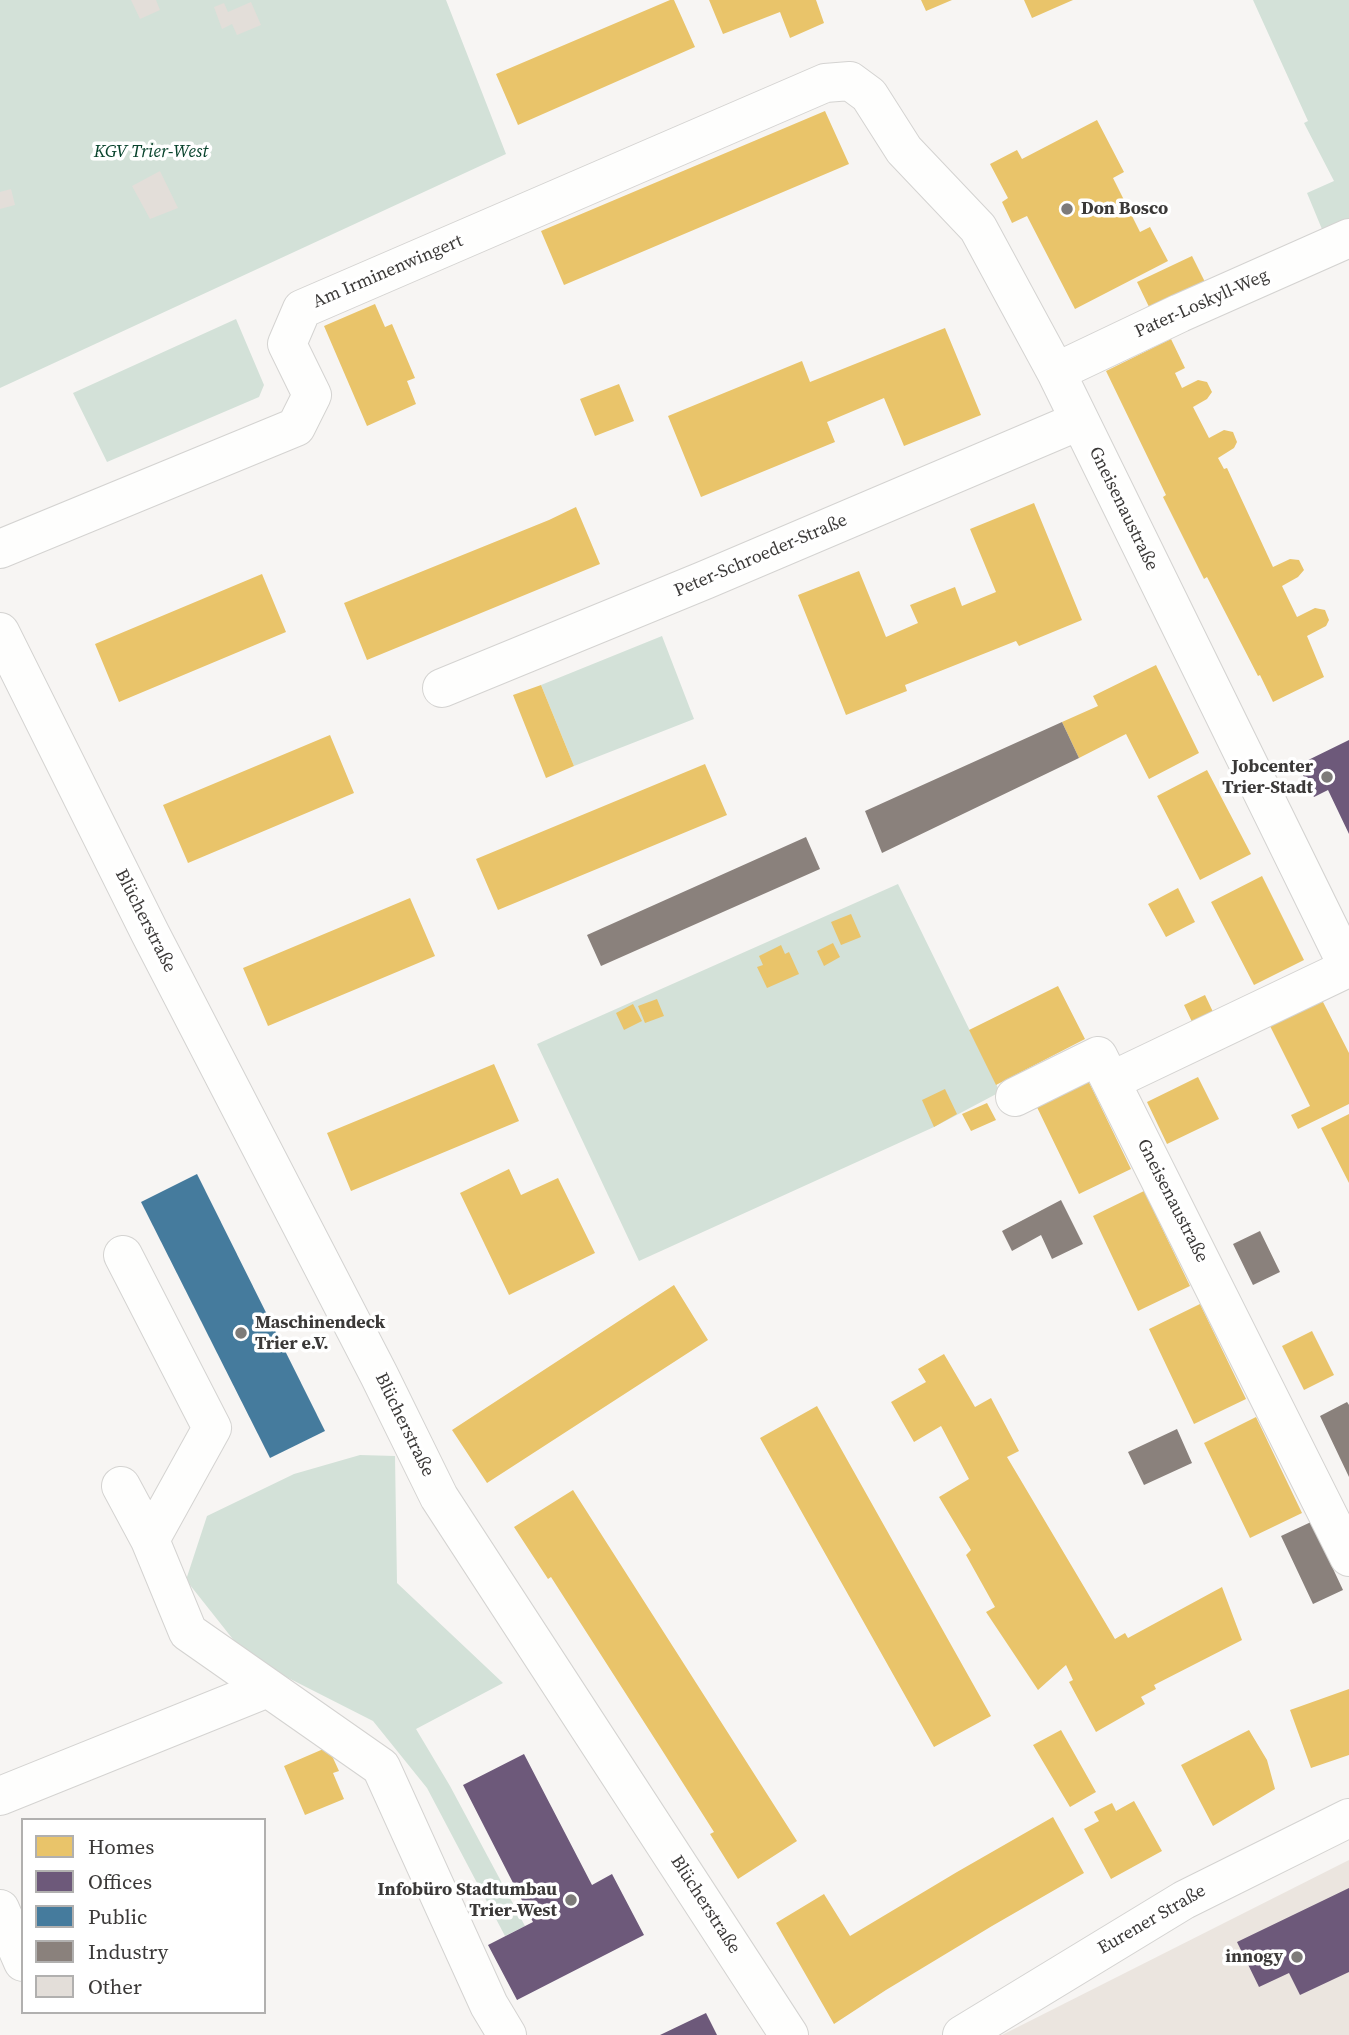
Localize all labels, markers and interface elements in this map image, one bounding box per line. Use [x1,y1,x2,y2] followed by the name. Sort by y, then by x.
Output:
[94,141,208,163] park label: KGV Trier-West
[1081,198,1168,220] place label: Don Bosco
[1059,201,1075,217] marker: Don Bosco
[310,231,466,313] street label: Am Irminenwingert
[1132,265,1272,343] street label: Pater-Loskyll-Weg
[1084,443,1162,575] street label: Gneisenaustraße
[671,510,851,602] street label: Peter-Schroeder-Straße
[1222,756,1313,798] place label: Jobcenter Trier-Stadt
[1319,769,1335,785] marker: Jobcenter Trier-Stadt
[110,866,180,976] street label: Blücherstraße
[1132,1136,1212,1266] street label: Gneisenaustraße
[255,1312,385,1354] place label: Maschinendeck Trier e.V.
[233,1325,249,1341] marker: Maschinendeck Trier e.V.
[370,1370,438,1480] street label: Blücherstraße
[21,1818,266,2014] legend
[88,1832,154,1861] text: Homes
[665,1852,745,1958] street label: Blücherstraße
[88,1867,152,1896] text: Offices
[378,1879,557,1922] place label: Infobüro Stadtumbau Trier-West
[1094,1880,1210,1960] street label: Eurener Straße
[563,1892,579,1908] marker: Infobüro Stadtumbau Trier-West
[88,1902,147,1931] text: Public
[88,1937,168,1966] text: Industry
[1225,1946,1283,1968] place label: innogy
[1289,1949,1305,1965] marker: innogy
[88,1972,142,2001] text: Other

